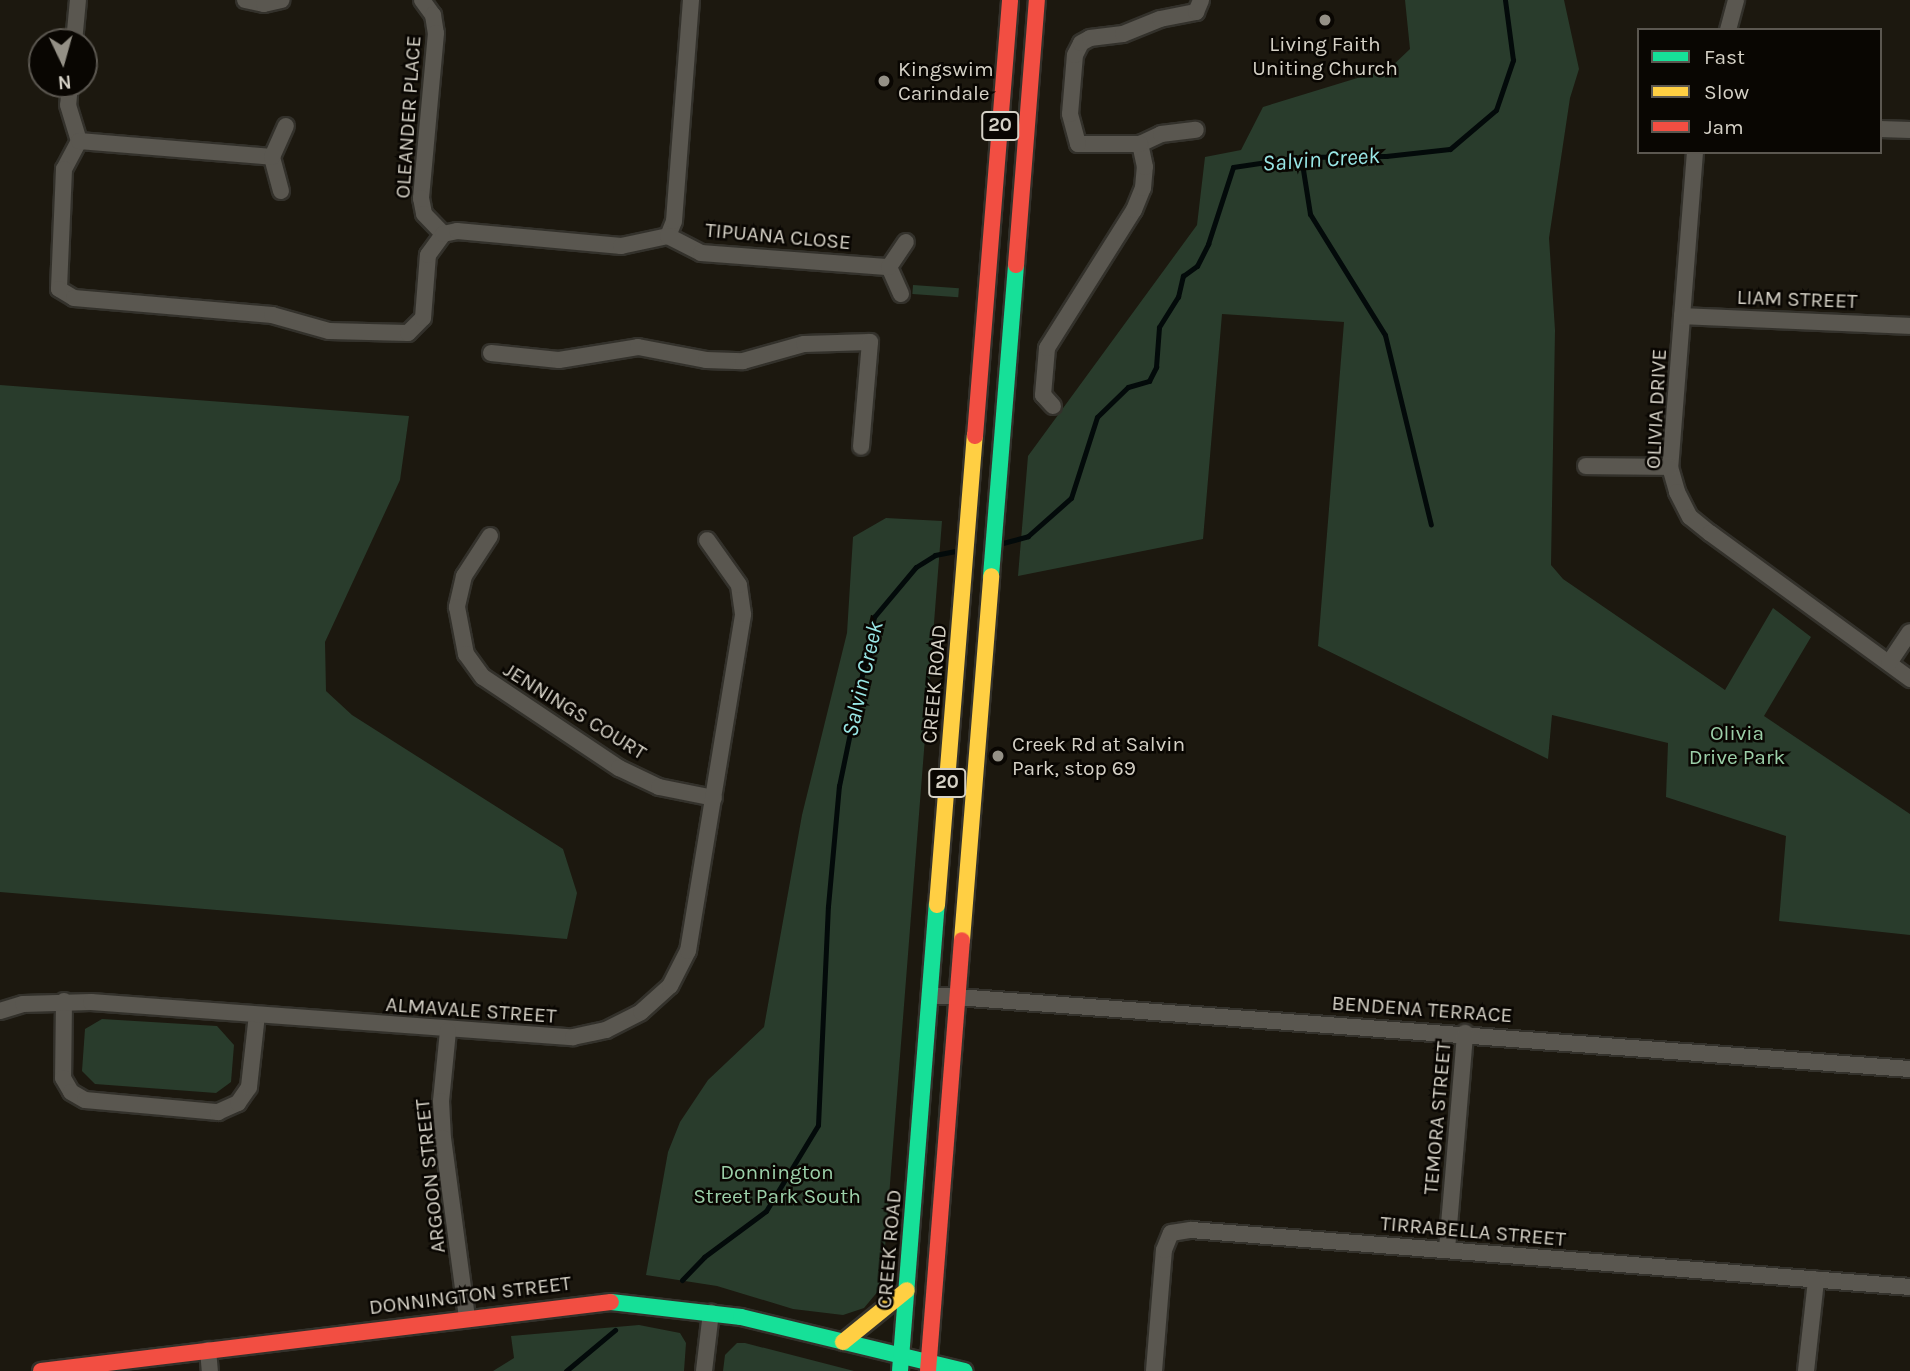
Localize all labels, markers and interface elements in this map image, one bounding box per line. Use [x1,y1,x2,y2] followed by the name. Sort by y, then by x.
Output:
[1317,12,1333,28] marker: Living Faith Uniting Church
[28,28,98,98] north arrow
[1637,28,1882,154] legend
[1252,31,1398,81] place label: Living Faith Uniting Church
[390,35,426,199] street label: OLEANDER PLACE
[1704,45,1745,69] text: Fast
[898,56,994,106] place label: Kingswim Carindale
[57,70,72,93] text: N
[876,73,892,89] marker: Kingswim Carindale
[1704,80,1749,104] text: Slow
[981,110,1019,142] road number: 20
[1704,115,1744,139] text: Jam
[1261,142,1381,178] water label: Salvin Creek
[704,217,852,255] street label: TIPUANA CLOSE
[1736,284,1858,314] street label: LIAM STREET
[1640,348,1672,470] street label: OLIVIA DRIVE
[836,619,890,739] water label: Salvin Creek
[916,623,952,745] street label: CREEK ROAD
[499,657,651,765] street label: JENNINGS COURT
[1689,720,1785,770] park label: Olivia Drive Park
[1012,731,1185,781] place label: Creek Rd at Salvin Park, stop 69
[990,748,1006,764] marker: Creek Rd at Salvin Park, stop 69
[928,768,966,798] road number: 20
[1331,990,1513,1028] street label: BENDENA TERRACE
[385,991,557,1029] street label: ALMAVALE STREET
[1418,1040,1456,1196] street label: TEMORA STREET
[409,1098,451,1254] street label: ARGOON STREET
[693,1159,861,1209] park label: Donnington Street Park South
[871,1188,907,1310] street label: CREEK ROAD
[1379,1210,1567,1252] street label: TIRRABELLA STREET
[367,1270,573,1320] street label: DONNINGTON STREET

